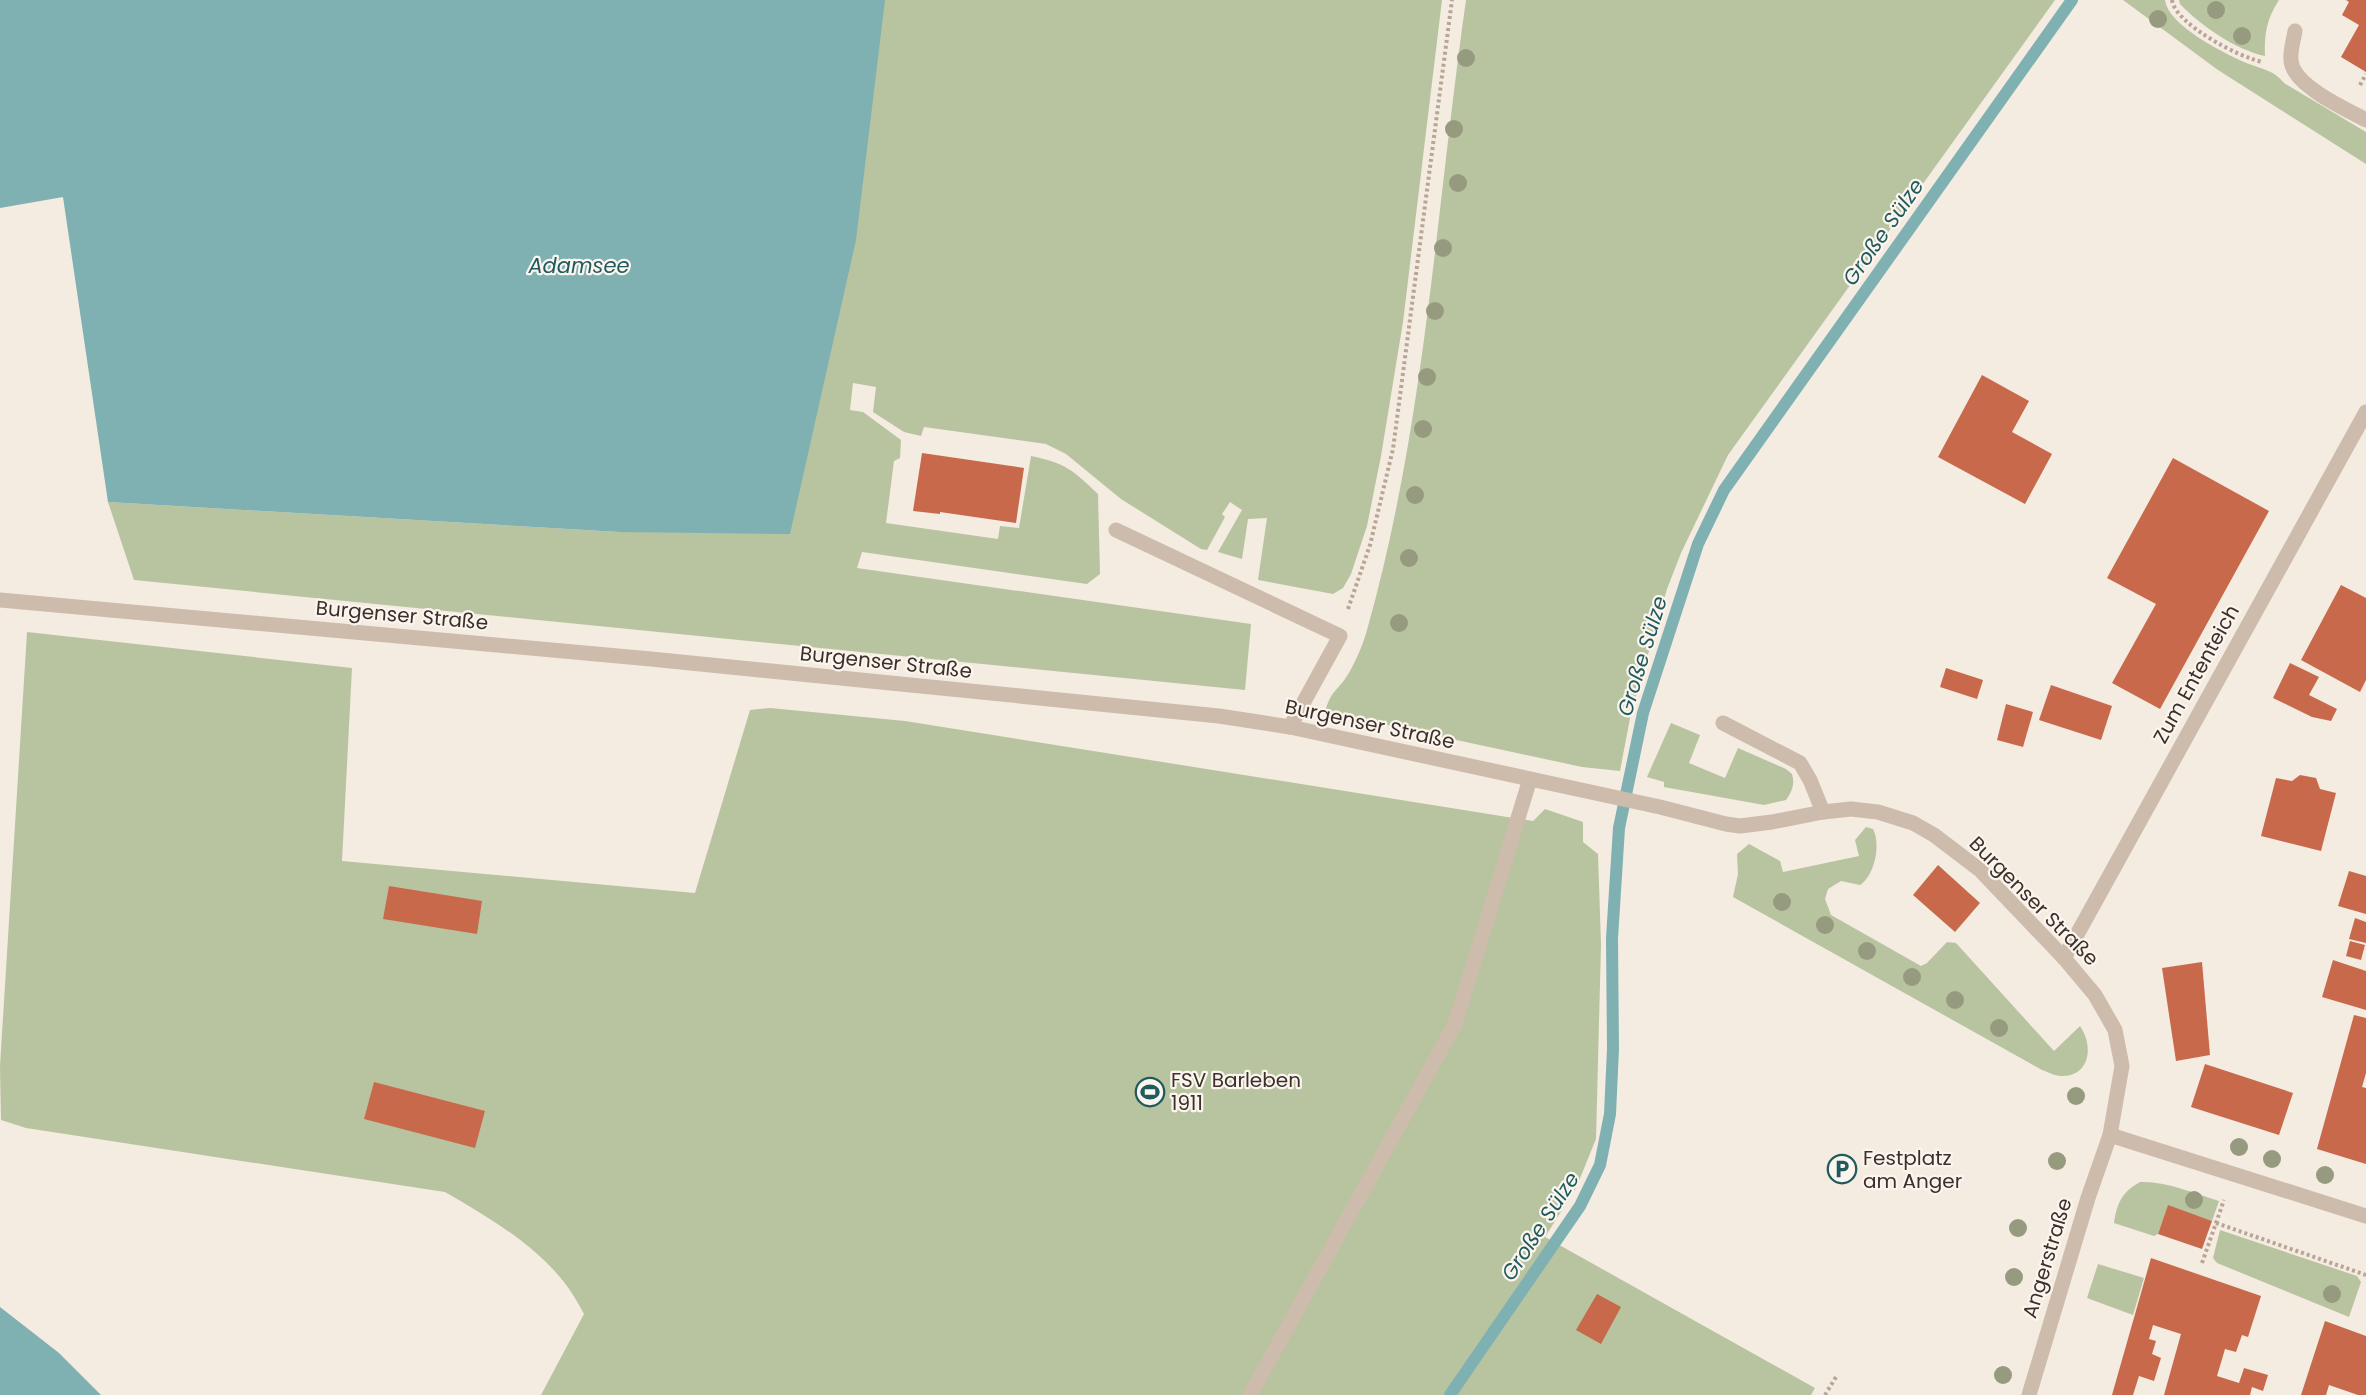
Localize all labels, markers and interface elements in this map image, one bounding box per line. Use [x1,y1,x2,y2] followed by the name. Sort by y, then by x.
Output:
[1836,173,1930,291] water label: Große Sülze
[527,251,630,280] water label: Adamsee
[1610,592,1674,720] water label: Große Sülze
[315,594,489,636] street label: Burgenser Straße
[2146,600,2246,748] street label: Zum Ententeich
[799,639,973,685] street label: Burgenser Straße
[1283,692,1457,756] street label: Burgenser Straße
[1963,830,2105,972] street label: Burgenser Straße
[1171,1066,1301,1117] place label: FSV Barleben 1911
[1134,1076,1166,1108] sports icon: FSV Barleben 1911
[1863,1144,1962,1195] place label: Festplatz am Anger
[1826,1153,1858,1185] parking icon: Festplatz am Anger
[1494,1166,1586,1286] water label: Große Sülze
[2015,1194,2079,1322] street label: Angerstraße

